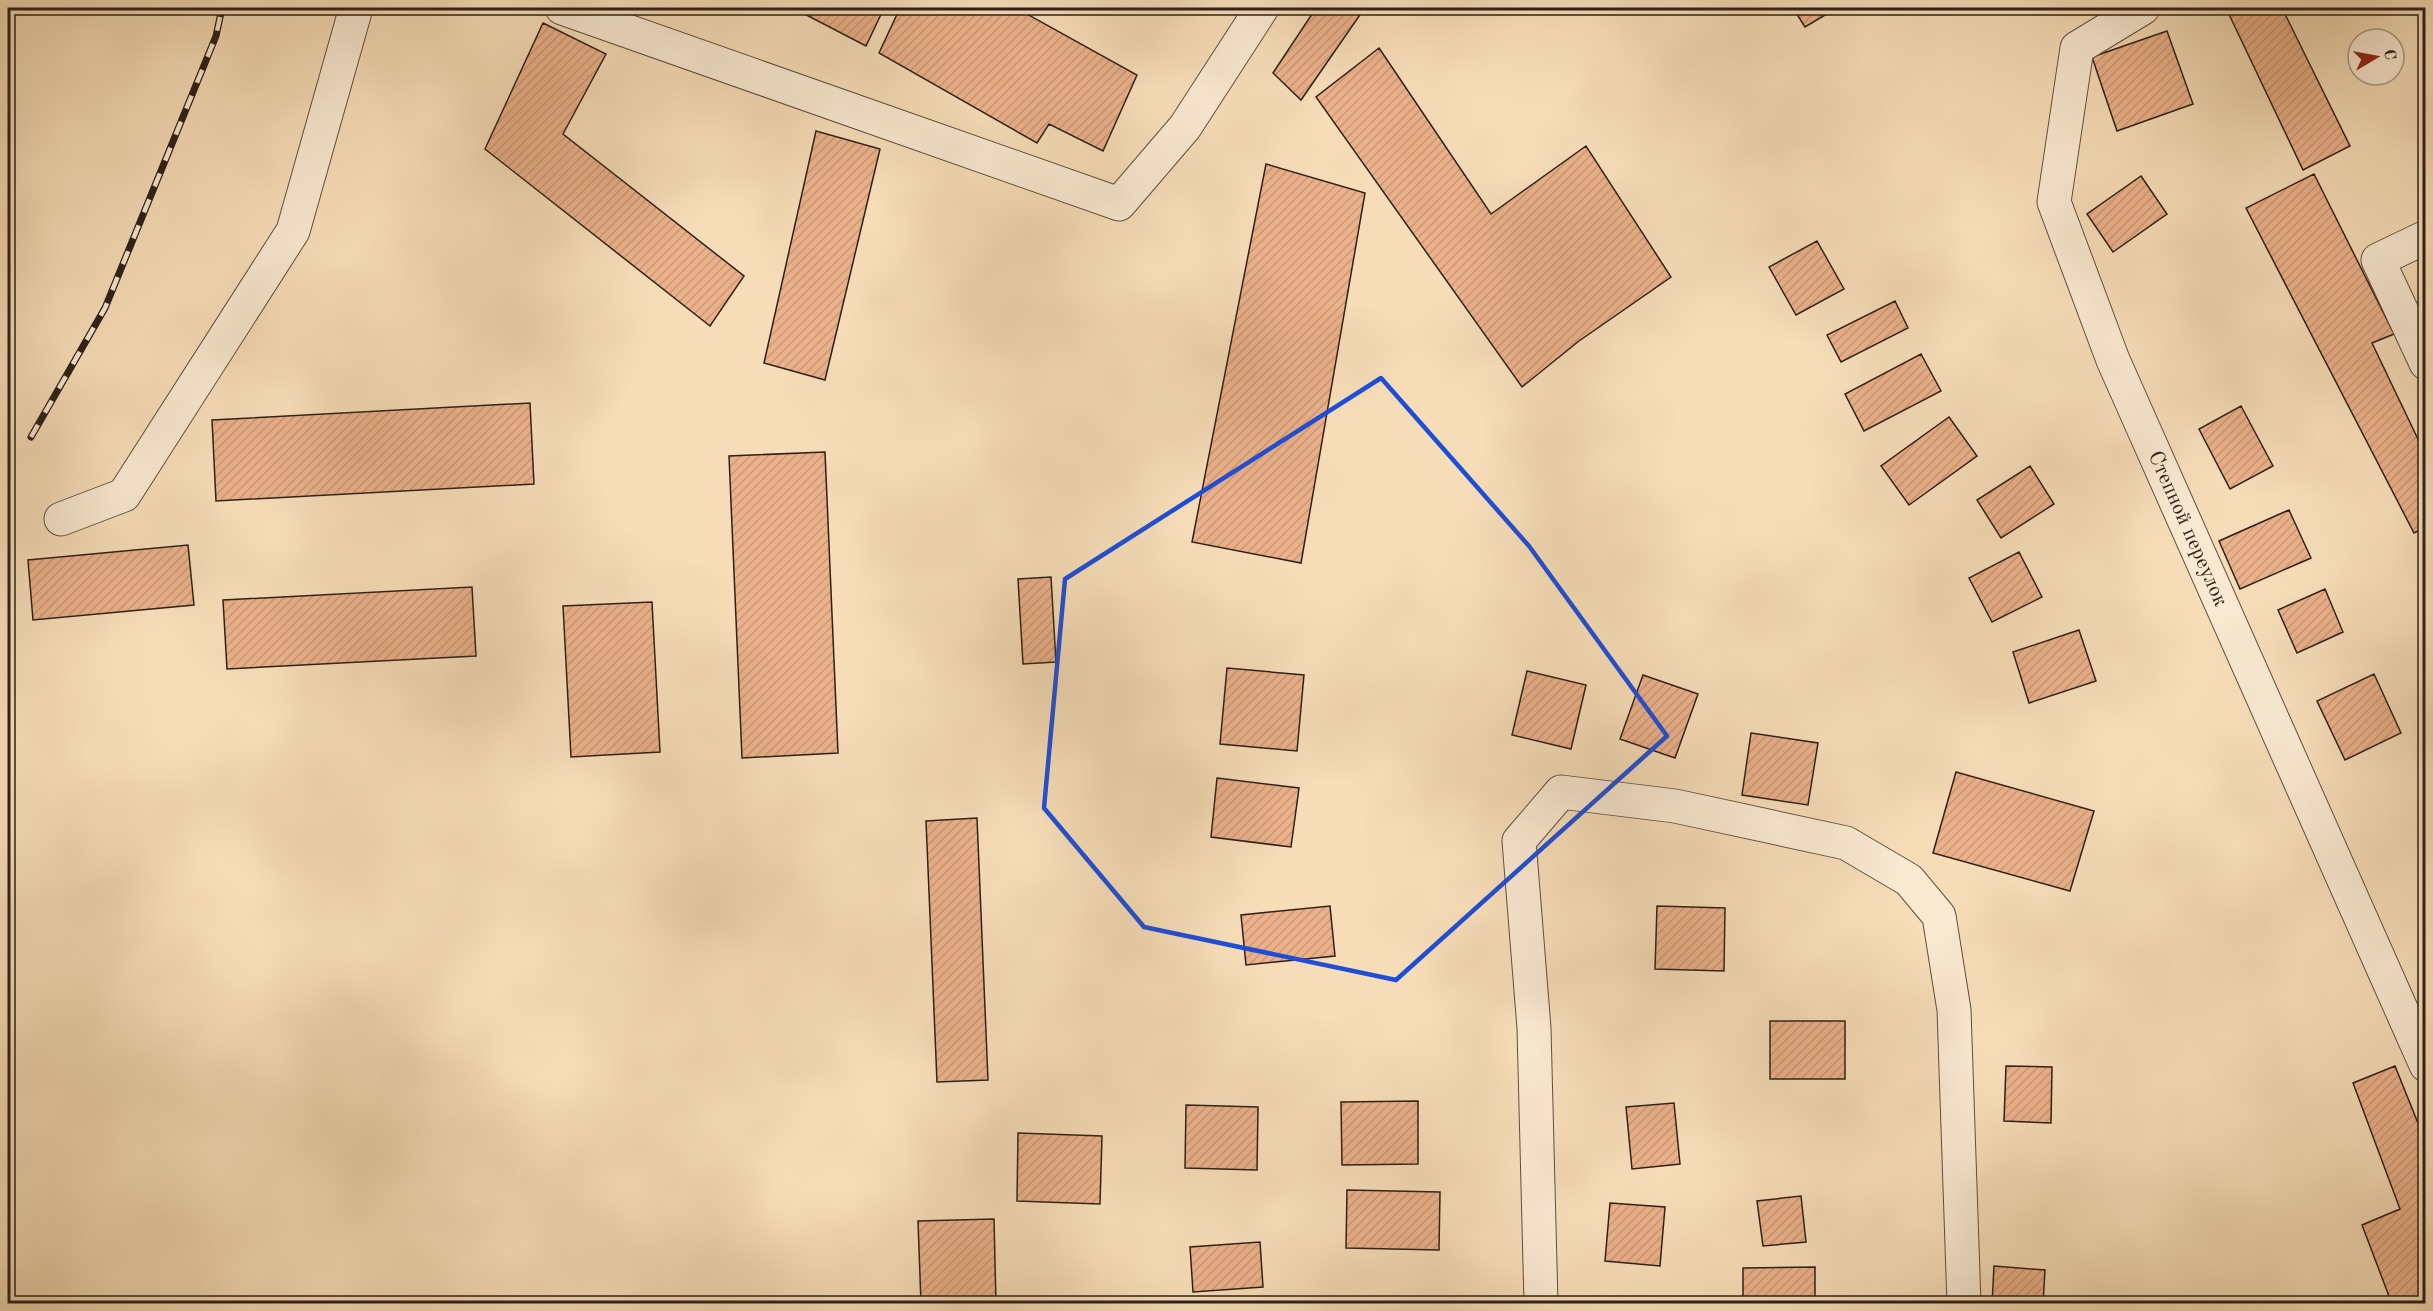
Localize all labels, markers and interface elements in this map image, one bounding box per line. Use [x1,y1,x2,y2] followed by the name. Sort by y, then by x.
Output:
[2346,27,2406,87] north arrow
[2380,48,2398,61] text: С
[2144,448,2232,610] street label: Степной переулок

